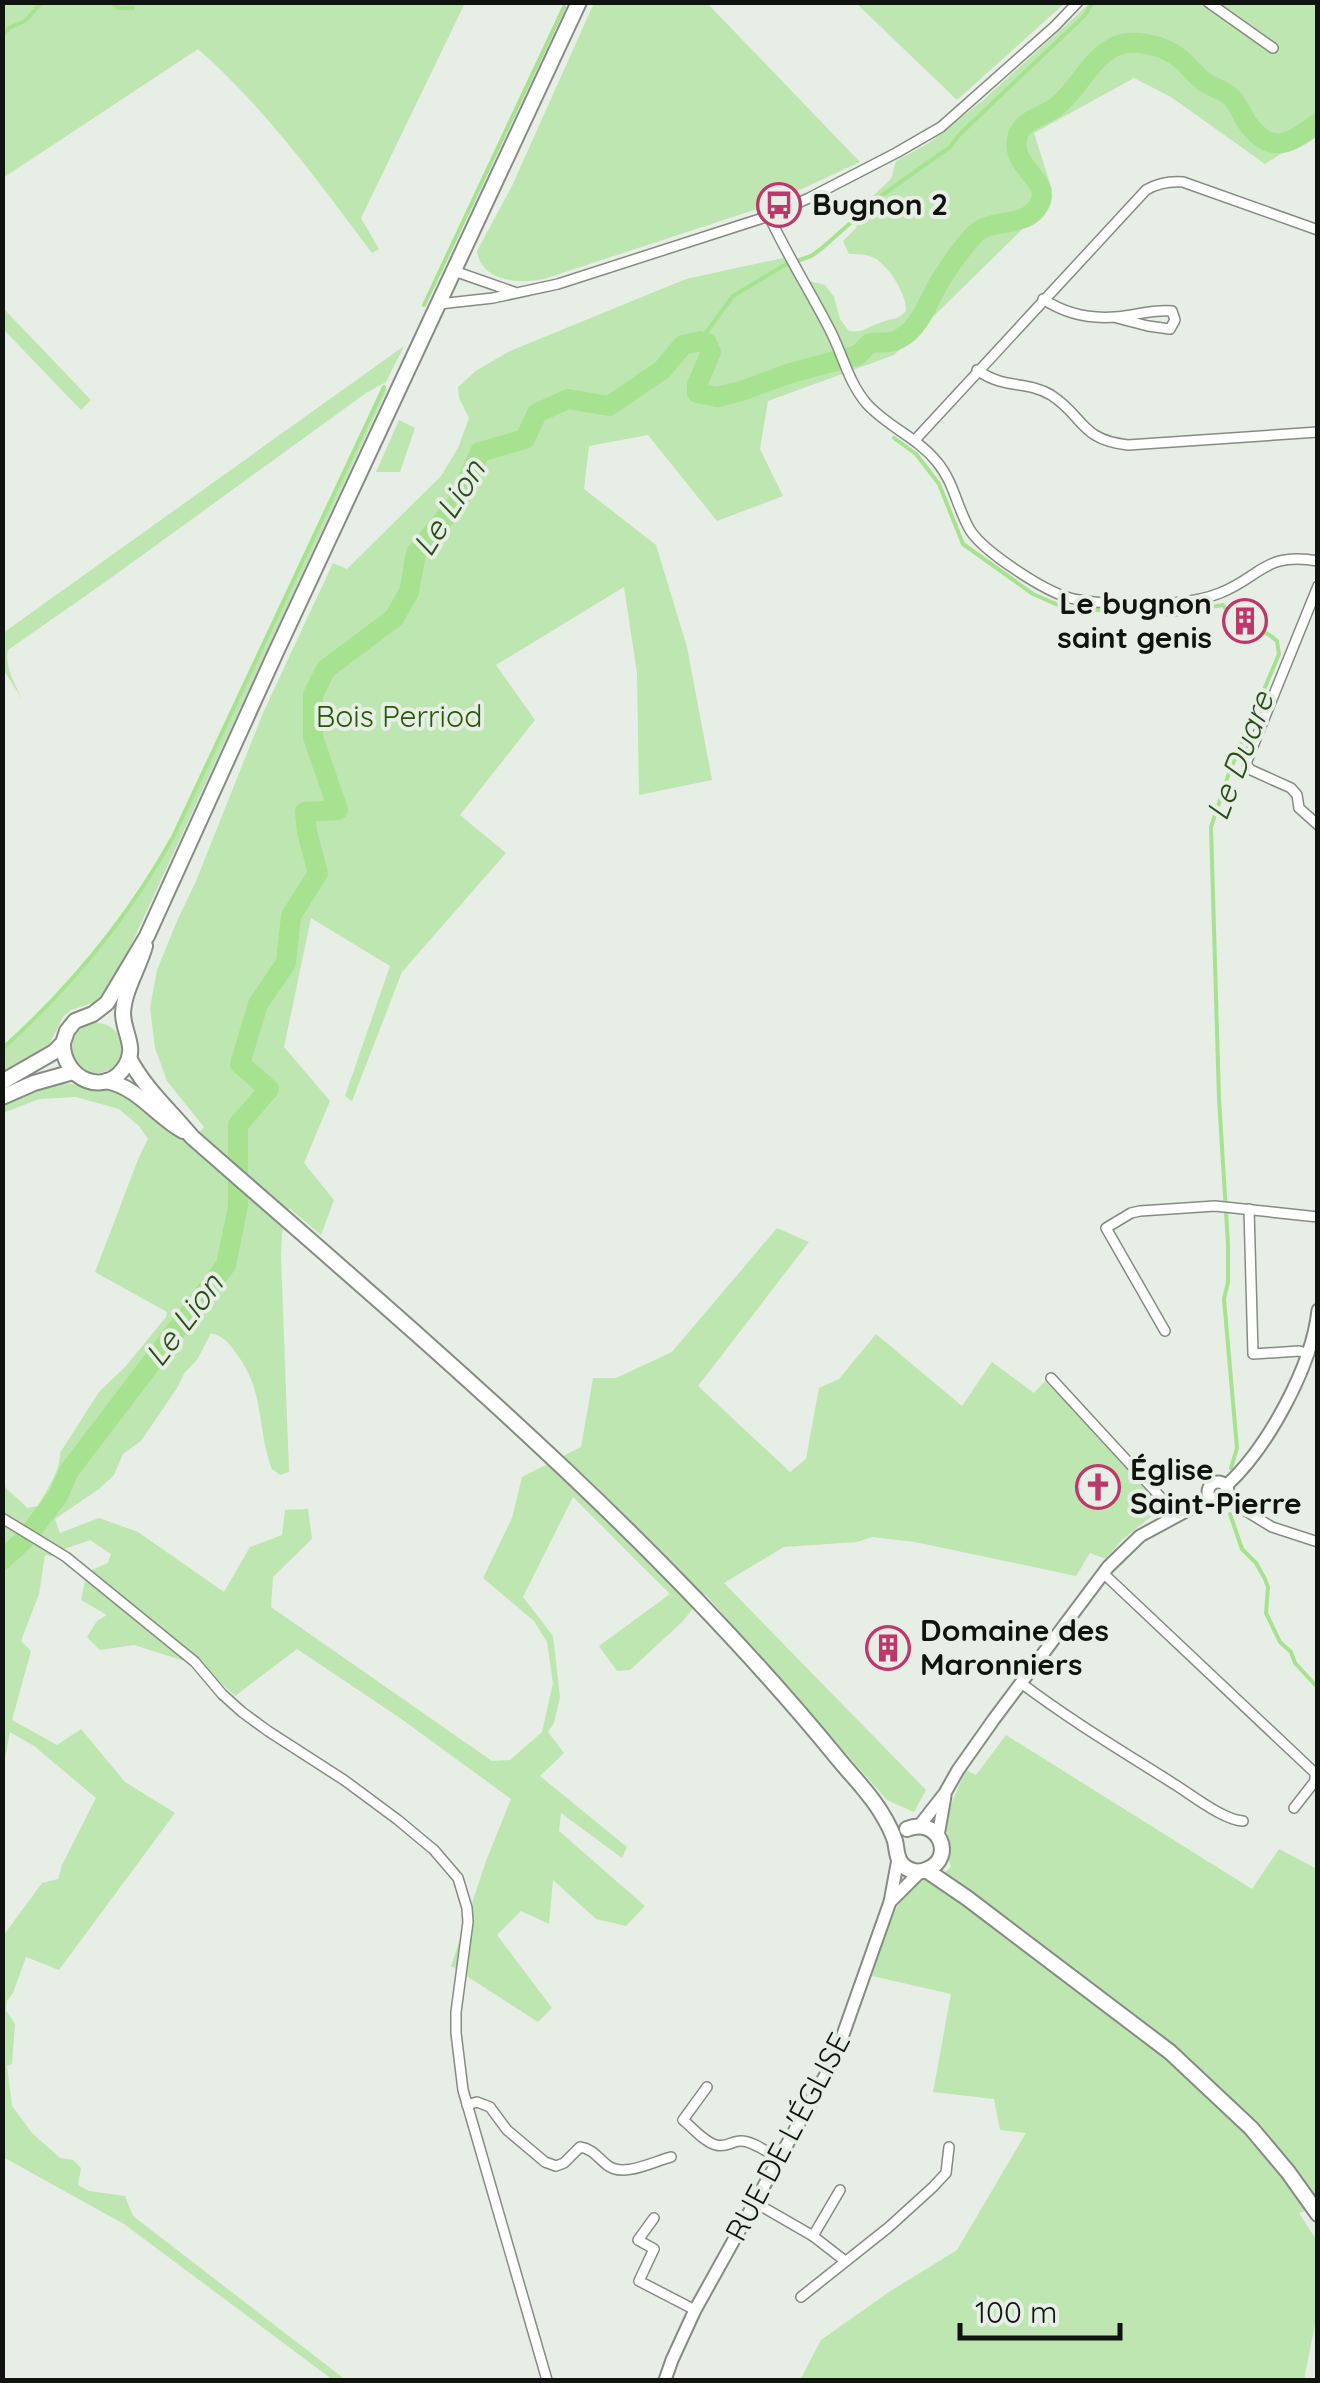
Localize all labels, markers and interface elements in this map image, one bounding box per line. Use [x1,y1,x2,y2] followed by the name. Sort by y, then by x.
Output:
[756,182,802,228] bus stop icon: Bugnon 2
[812,185,948,223] place label: Bugnon 2
[403,451,494,563] water label: Le Lion
[1057,584,1212,656] place label: Le bugnon saint genis
[1222,598,1268,644] building icon: Le bugnon saint genis
[1196,684,1282,825] water label: Le Duare
[316,697,482,735] park label: Bois Perriod
[135,1264,232,1374] water label: Le Lion
[1130,1450,1302,1522] place label: Église Saint-Pierre
[1075,1464,1121,1510] church icon: Église Saint-Pierre
[920,1611,1109,1683] place label: Domaine des Maronniers
[865,1625,911,1671] building icon: Domaine des Maronniers
[716,2026,858,2247] street label: RUE DE L'ÉGLISE
[960,2278,1120,2340] scale bar
[975,2293,1057,2331] text: 100 m

